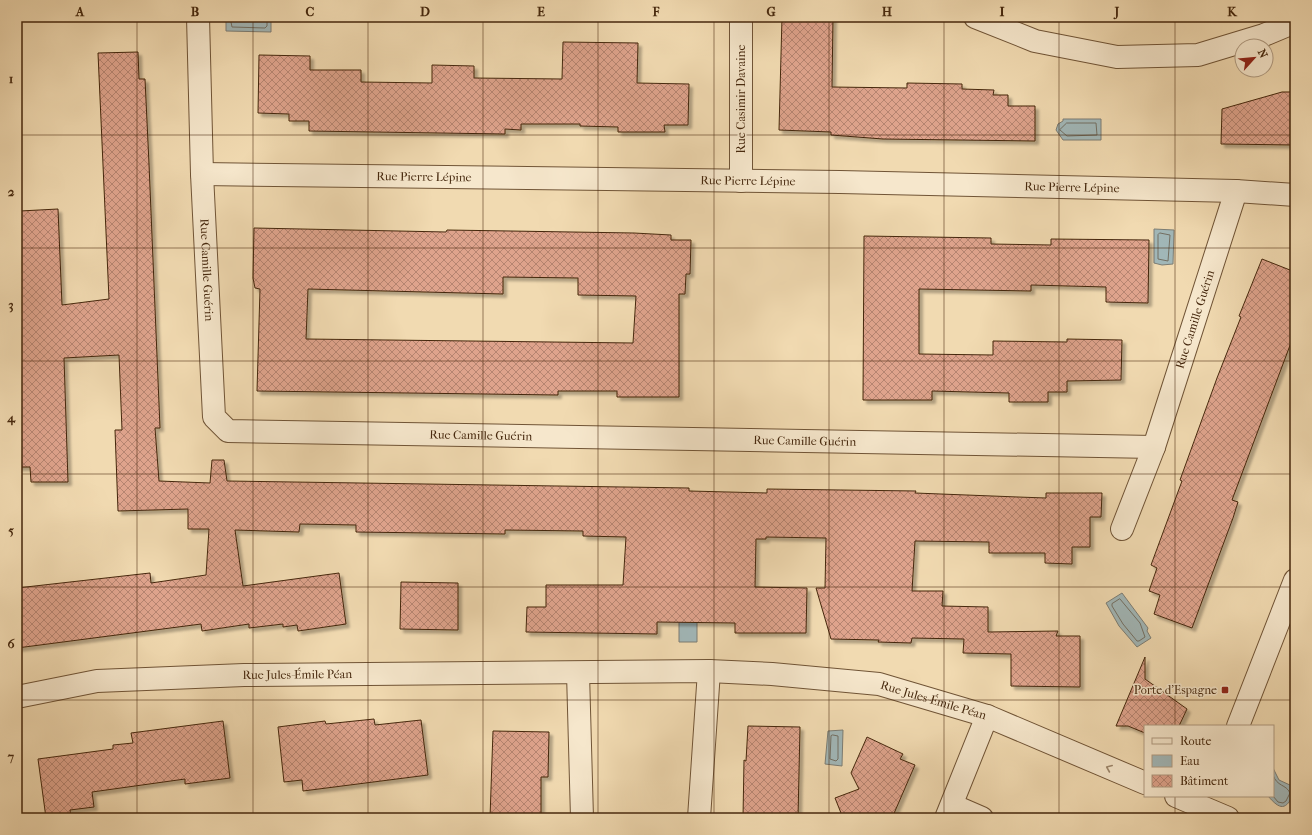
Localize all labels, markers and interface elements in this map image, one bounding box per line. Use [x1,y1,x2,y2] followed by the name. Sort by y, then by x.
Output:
[75,4,85,19] text: A
[191,4,200,19] text: B
[306,4,315,19] text: C
[420,4,430,19] text: D
[537,4,545,19] text: E
[652,4,660,19] text: F
[766,4,776,19] text: G
[882,4,893,19] text: H
[999,4,1005,19] text: I
[1113,4,1120,20] text: J
[1227,4,1238,19] text: K
[1234,38,1274,78] north arrow
[734,44,748,153] street label: Rue Casimir Davaine
[1255,47,1270,61] text: N
[9,71,14,86] text: 1
[376,169,472,184] street label: Rue Pierre Lépine
[700,173,796,188] street label: Rue Pierre Lépine
[1024,179,1120,195] street label: Rue Pierre Lépine
[8,184,15,199] text: 2
[197,218,216,322] street label: Rue Camille Guérin
[1173,268,1217,371] street label: Rue Camille Guérin
[8,297,14,313] text: 3
[6,410,16,426] text: 4
[429,427,532,443] street label: Rue Camille Guérin
[753,433,856,449] street label: Rue Camille Guérin
[8,523,14,538] text: 5
[7,636,15,651] text: 6
[242,667,352,682] street label: Rue Jules-Émile Péan
[879,678,988,722] street label: Rue Jules-Émile Péan
[1134,683,1217,697] place label: Porte d'Espagne
[1220,685,1230,695] marker: Porte d'Espagne
[1144,725,1274,797] legend
[1180,734,1212,748] text: Route
[7,749,15,764] text: 7
[1180,754,1200,768] text: Eau
[1106,764,1113,772] one-way arrow
[1180,774,1229,788] text: Bâtiment

